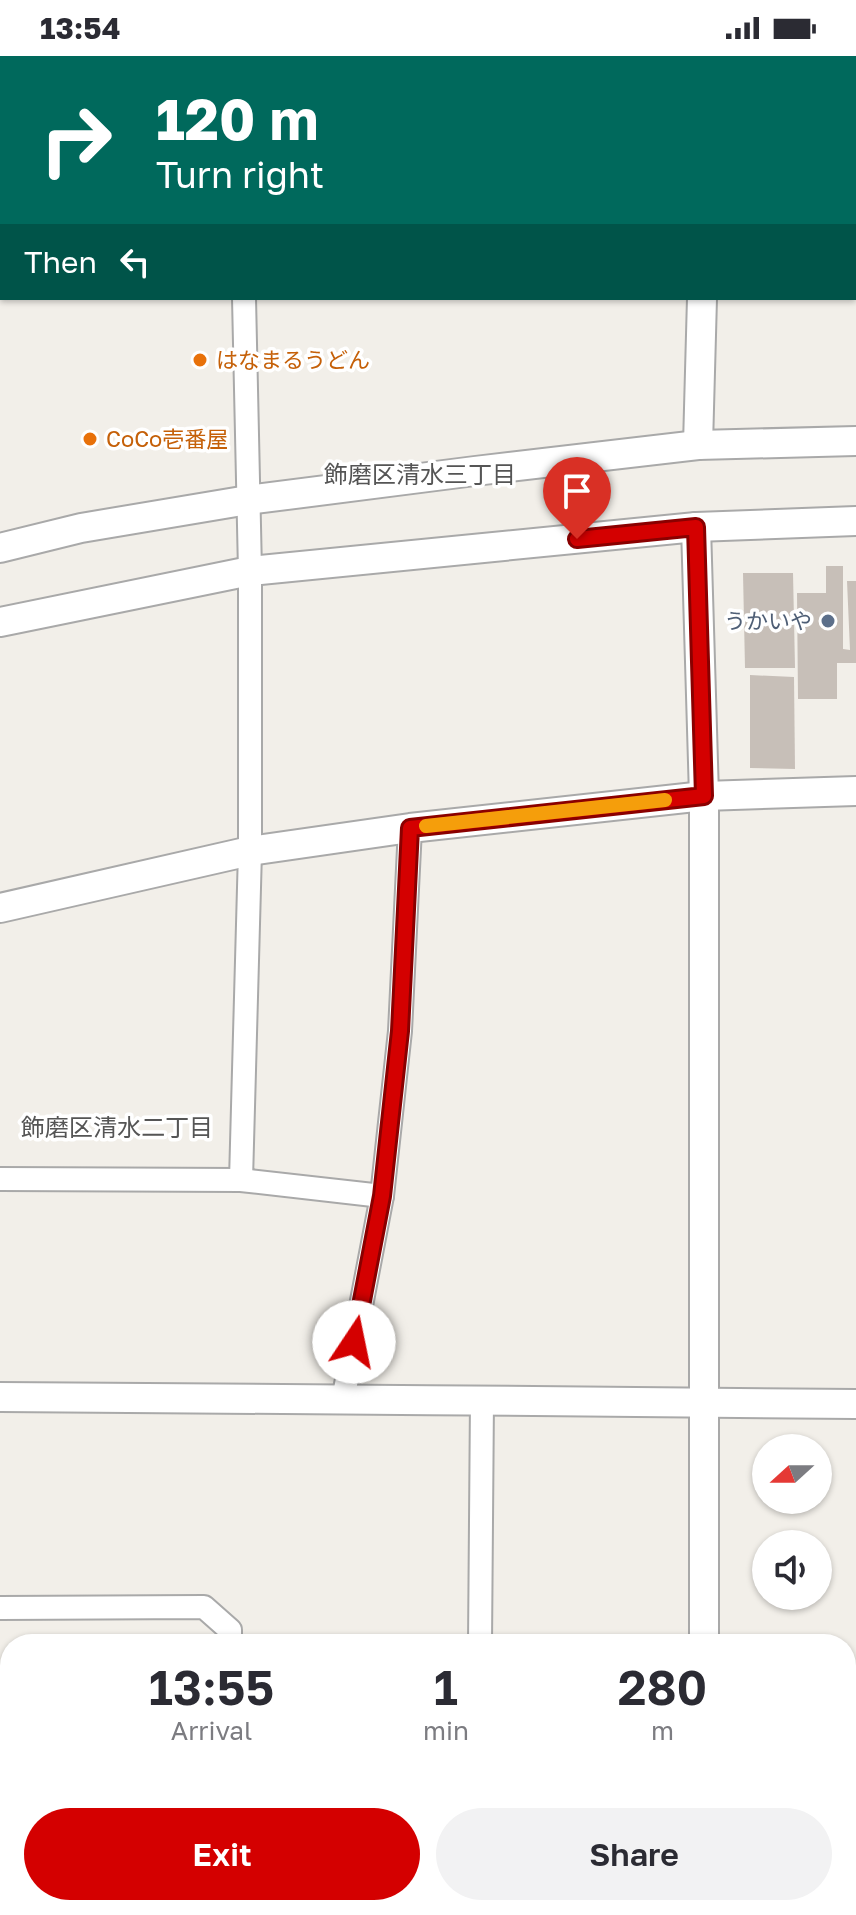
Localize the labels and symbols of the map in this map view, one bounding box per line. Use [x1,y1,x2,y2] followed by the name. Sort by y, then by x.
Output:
[216,346,370,373] place label: はなまるうどん
[191,351,209,369] marker: はなまるうどん
[106,425,228,452] place label: CoCo壱番屋
[81,430,99,448] marker: CoCo壱番屋
[543,457,611,539] pin
[324,459,516,488] district label: 飾磨区清水三丁目
[724,607,812,634] place label: うかいや
[819,612,837,630] marker: うかいや
[21,1112,213,1141] district label: 飾磨区清水二丁目
[312,1300,396,1384] position arrow
[752,1434,832,1514] north arrow

